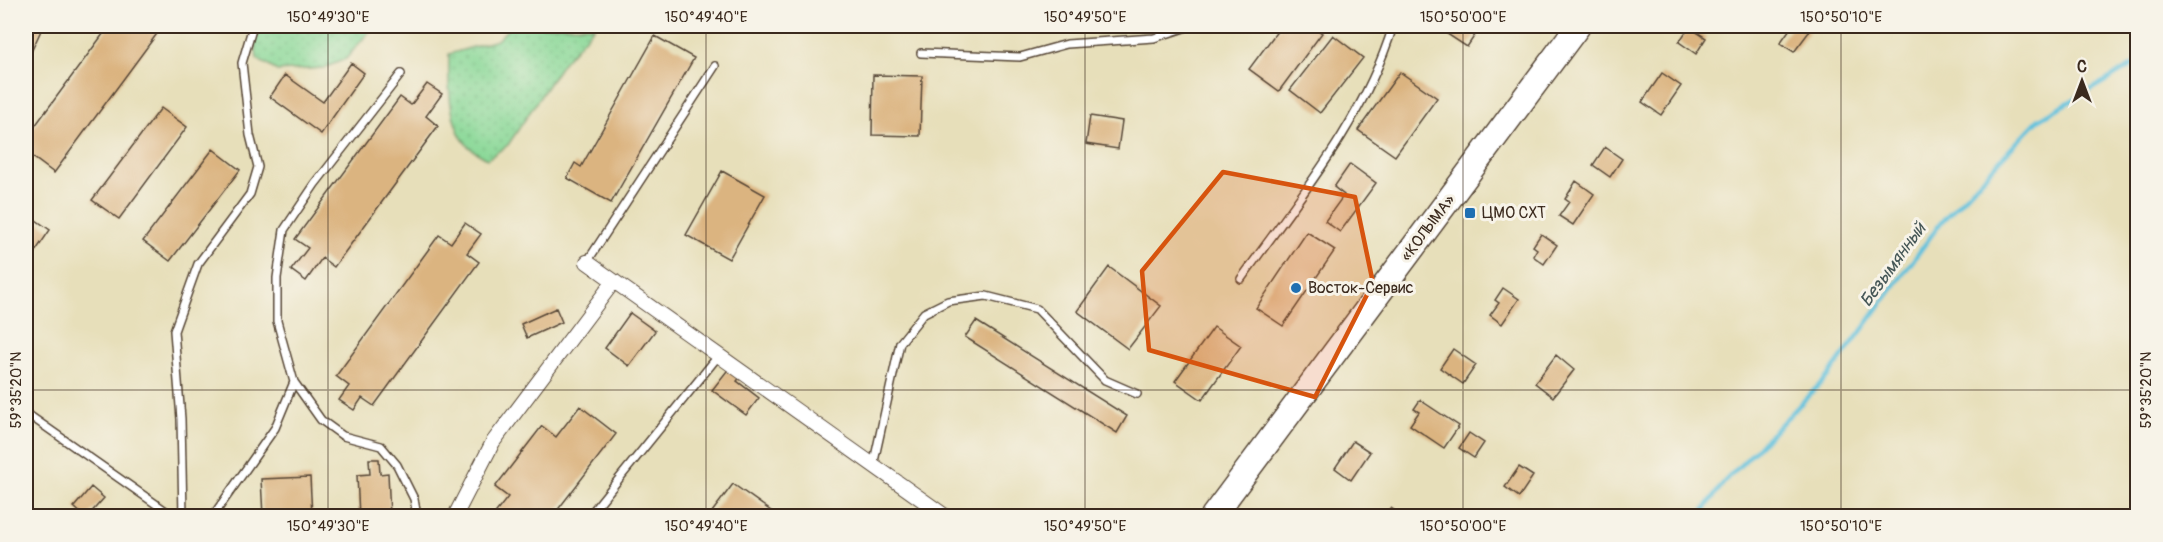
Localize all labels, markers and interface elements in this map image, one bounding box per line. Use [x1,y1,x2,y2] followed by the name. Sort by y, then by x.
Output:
[287,8,370,27] text: 150°49'30"E
[664,8,748,27] text: 150°49'40"E
[1044,8,1126,27] text: 150°49'50"E
[1420,8,1506,27] text: 150°50'00"E
[1800,8,1882,27] text: 150°50'10"E
[2052,51,2112,111] north arrow
[2077,57,2087,77] text: С
[1396,191,1460,265] street label: «КОЛЫМА»
[1482,203,1546,223] place label: ЦМО СХТ
[1463,206,1477,220] marker: ЦМО СХТ
[1855,217,1932,312] water label: Безымянный
[1308,278,1414,298] place label: Восток-Сервис
[1289,281,1303,295] marker: Восток-Сервис
[7,352,26,428] text: 59°35'20"N
[2137,352,2156,428] text: 59°35'20"N
[287,517,370,536] text: 150°49'30"E
[664,517,748,536] text: 150°49'40"E
[1044,517,1126,536] text: 150°49'50"E
[1420,517,1506,536] text: 150°50'00"E
[1800,517,1882,536] text: 150°50'10"E

